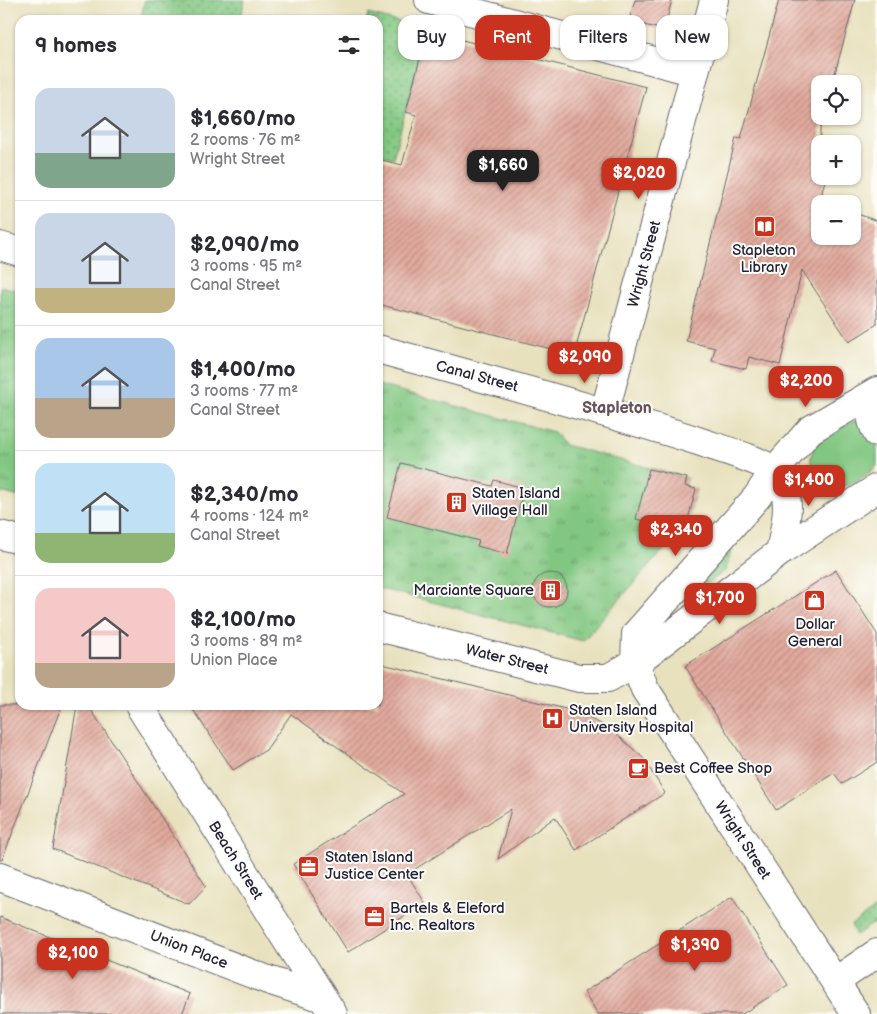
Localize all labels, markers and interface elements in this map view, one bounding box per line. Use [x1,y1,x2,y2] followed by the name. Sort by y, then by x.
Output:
[398,15,465,60] chip: Buy
[475,15,550,60] chip: Rent
[560,15,646,60] chip: Filters
[656,15,728,60] chip: New
[335,31,363,59] icon: filters
[35,33,117,58] text: 9 homes
[811,75,861,245] map controls
[811,75,861,125] button: locate
[190,106,296,131] text: $1,660/mo
[75,108,135,168] icon: home
[190,131,301,150] text: 2 rooms · 76 m²
[811,135,861,185] button: +
[190,150,285,169] text: Wright Street
[462,150,544,192] pin: $1,660
[478,156,528,175] text: $1,660
[598,158,680,200] pin: $2,020
[613,164,665,183] text: $2,020
[811,195,861,245] button: −
[752,215,776,239] library icon: Stapleton Library
[624,218,665,310] street label: Wright Street
[190,232,299,257] text: $2,090/mo
[75,233,135,293] icon: home
[732,241,796,277] place label: Stapleton Library
[190,257,302,276] text: 3 rooms · 95 m²
[190,276,280,295] text: Canal Street
[544,342,626,384] pin: $2,090
[559,348,612,367] text: $2,090
[434,356,520,397] street label: Canal Street
[190,357,296,382] text: $1,400/mo
[75,358,135,418] icon: home
[765,366,847,408] pin: $2,200
[780,372,832,391] text: $2,200
[190,382,298,401] text: 3 rooms · 77 m²
[582,399,652,418] district label: Stapleton
[190,401,280,420] text: Canal Street
[768,464,850,507] pin: $1,400
[784,471,834,490] text: $1,400
[190,482,299,507] text: $2,340/mo
[75,483,135,543] icon: home
[472,484,560,520] place label: Staten Island Village Hall
[444,490,468,514] building icon: Staten Island Village Hall
[190,507,309,526] text: 4 rooms · 124 m²
[635,514,717,557] pin: $2,340
[650,521,702,540] text: $2,340
[190,526,280,545] text: Canal Street
[538,578,562,602] building icon: Marciante Square
[414,581,534,600] place label: Marciante Square
[679,582,761,625] pin: $1,700
[695,589,745,608] text: $1,700
[803,589,827,613] shop icon: Dollar General
[190,607,296,632] text: $2,100/mo
[75,608,135,668] icon: home
[788,615,842,651] place label: Dollar General
[190,632,302,651] text: 3 rooms · 89 m²
[463,640,551,679] street label: Water Street
[190,651,278,670] text: Union Place
[569,701,693,737] place label: Staten Island University Hospital
[541,707,565,731] hospital icon: Staten Island University Hospital
[626,756,650,780] cafe icon: Best Coffee Shop
[654,759,772,778] place label: Best Coffee Shop
[710,798,775,883] street label: Wright Street
[204,818,267,903] street label: Beach Street
[325,848,425,884] place label: Staten Island Justice Center
[297,854,321,878] office icon: Staten Island Justice Center
[390,899,505,935] place label: Bartels & Eleford Inc. Realtors
[362,905,386,929] office icon: Bartels & Eleford Inc. Realtors
[147,926,231,973] street label: Union Place
[654,930,736,972] pin: $1,390
[670,936,720,955] text: $1,390
[32,938,114,980] pin: $2,100
[48,944,98,963] text: $2,100

